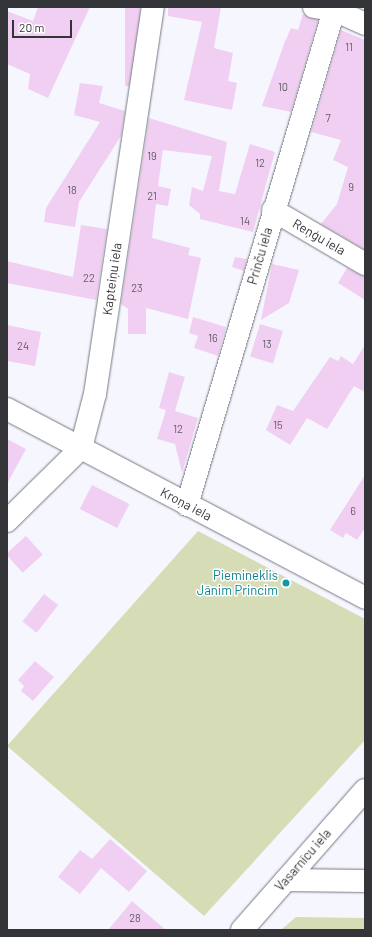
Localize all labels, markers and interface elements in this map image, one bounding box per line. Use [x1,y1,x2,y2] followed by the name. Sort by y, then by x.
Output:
[14,12,74,38] scale bar
[19,20,45,34] text: 20 m
[345,40,353,54] house number: 11
[278,80,288,94] house number: 10
[325,111,331,125] house number: 7
[147,149,157,163] house number: 19
[255,156,265,170] house number: 12
[348,180,354,194] house number: 9
[67,183,77,197] house number: 18
[147,189,157,203] house number: 21
[240,214,250,228] house number: 14
[290,216,348,258] street label: Reņģu iela
[244,226,276,286] street label: Prinču iela
[99,242,125,316] street label: Kapteiņu iela
[83,271,95,285] house number: 22
[131,281,143,295] house number: 23
[208,331,218,345] house number: 16
[262,337,272,351] house number: 13
[17,339,29,353] house number: 24
[273,418,283,432] house number: 15
[173,422,183,436] house number: 12
[158,484,214,524] street label: Kroņa iela
[350,504,356,518] house number: 6
[197,568,278,599] place label: Piemineklis Jānim Princim
[281,578,291,588] marker: Piemineklis Jānim Princim
[272,826,334,894] street label: Vasarnīcu iela
[129,911,141,925] house number: 28

